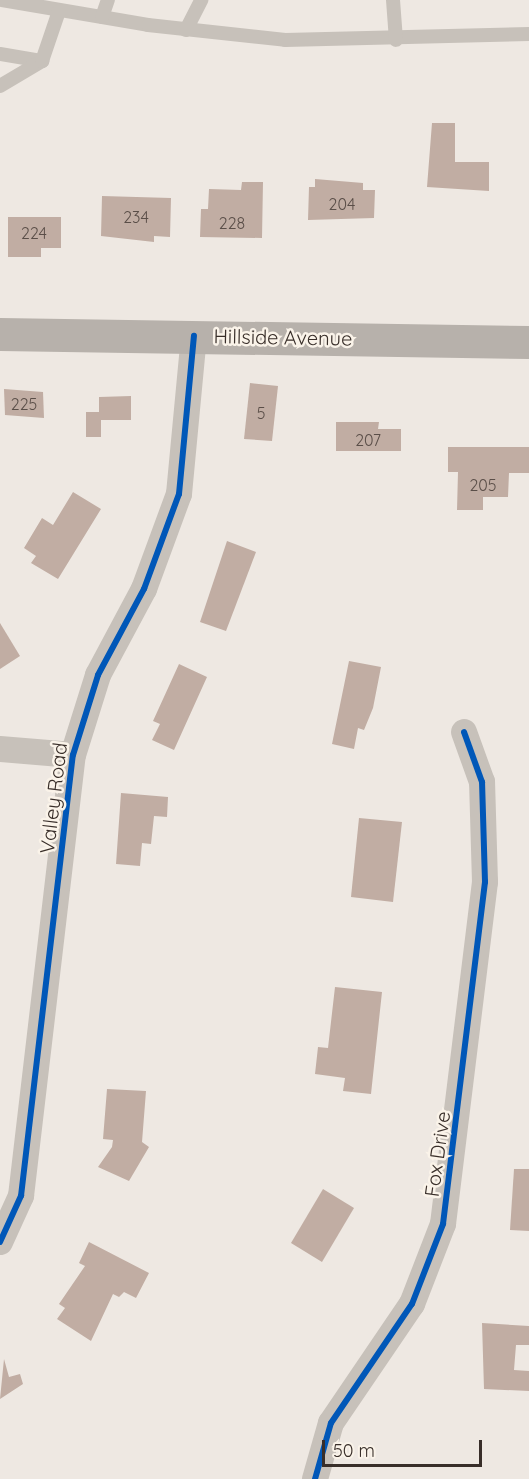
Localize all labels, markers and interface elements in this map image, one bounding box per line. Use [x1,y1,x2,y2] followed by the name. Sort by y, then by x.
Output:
[329,194,355,214] house number: 204
[123,207,149,227] house number: 234
[219,213,245,233] house number: 228
[21,223,47,243] house number: 224
[213,324,353,350] street label: Hillside Avenue
[11,394,37,414] house number: 225
[257,403,265,423] house number: 5
[355,430,381,450] house number: 207
[469,475,497,495] house number: 205
[34,741,72,855] street label: Valley Road
[419,1110,455,1198] street label: Fox Drive
[325,1428,486,1466] scale bar
[333,1439,375,1462] text: 50 m

